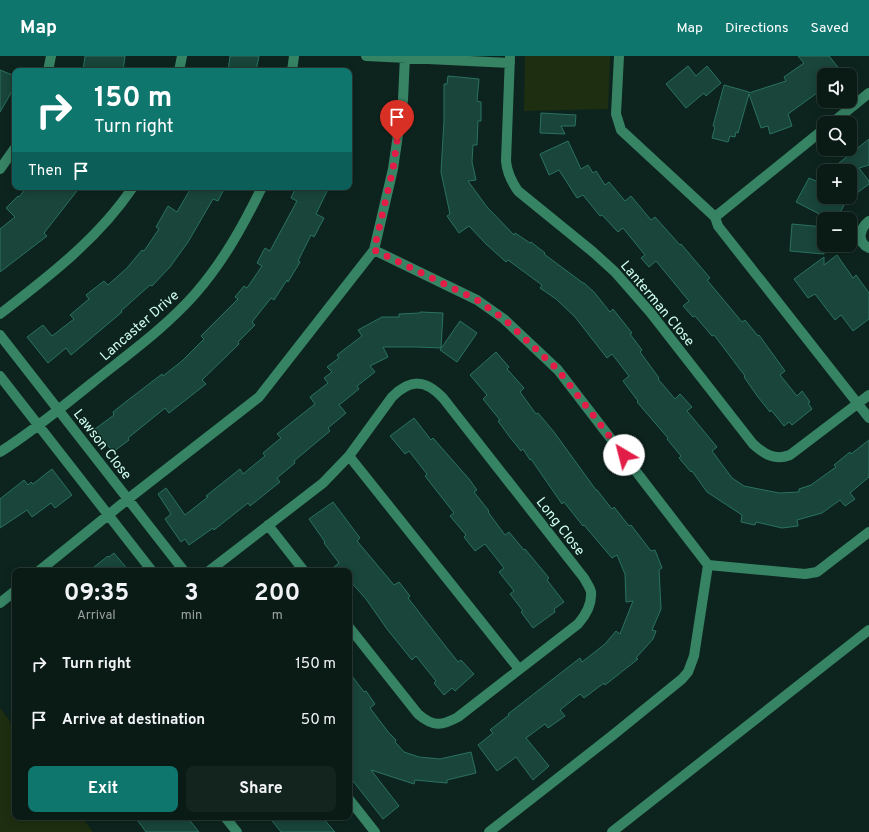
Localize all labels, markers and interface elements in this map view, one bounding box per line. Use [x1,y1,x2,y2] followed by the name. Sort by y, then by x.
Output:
[20,16,57,40] text: Map
[677,20,703,37] text: Map
[725,20,789,37] text: Directions
[811,20,849,37] text: Saved
[817,68,857,252] map controls
[817,68,857,108] button: sound
[94,81,172,117] text: 150 m
[28,84,80,136] icon: right
[380,100,414,141] pin
[386,106,408,128] icon: arrive
[94,116,174,139] text: Turn right
[817,116,857,156] button: search
[70,160,92,182] icon: arrive
[28,162,62,181] text: Then
[817,164,857,204] button: +
[817,212,857,252] button: −
[616,258,698,350] street label: Lanterman Close
[97,287,183,365] street label: Lancaster Drive
[69,406,135,484] street label: Lawson Close
[603,434,645,476] position arrow
[532,494,588,559] street label: Long Close
[64,579,129,609] text: 09:35
[184,579,199,609] text: 3
[254,579,300,609] text: 200
[77,608,116,624] text: Arrival
[181,608,202,624] text: min
[272,608,283,624] text: m
[28,653,50,675] icon: right
[62,655,131,674] text: Turn right
[295,655,336,674] text: 150 m
[28,709,50,731] icon: arrive
[62,711,205,730] text: Arrive at destination
[301,711,336,730] text: 50 m
[28,766,178,812] button: Exit
[186,766,336,812] button: Share

